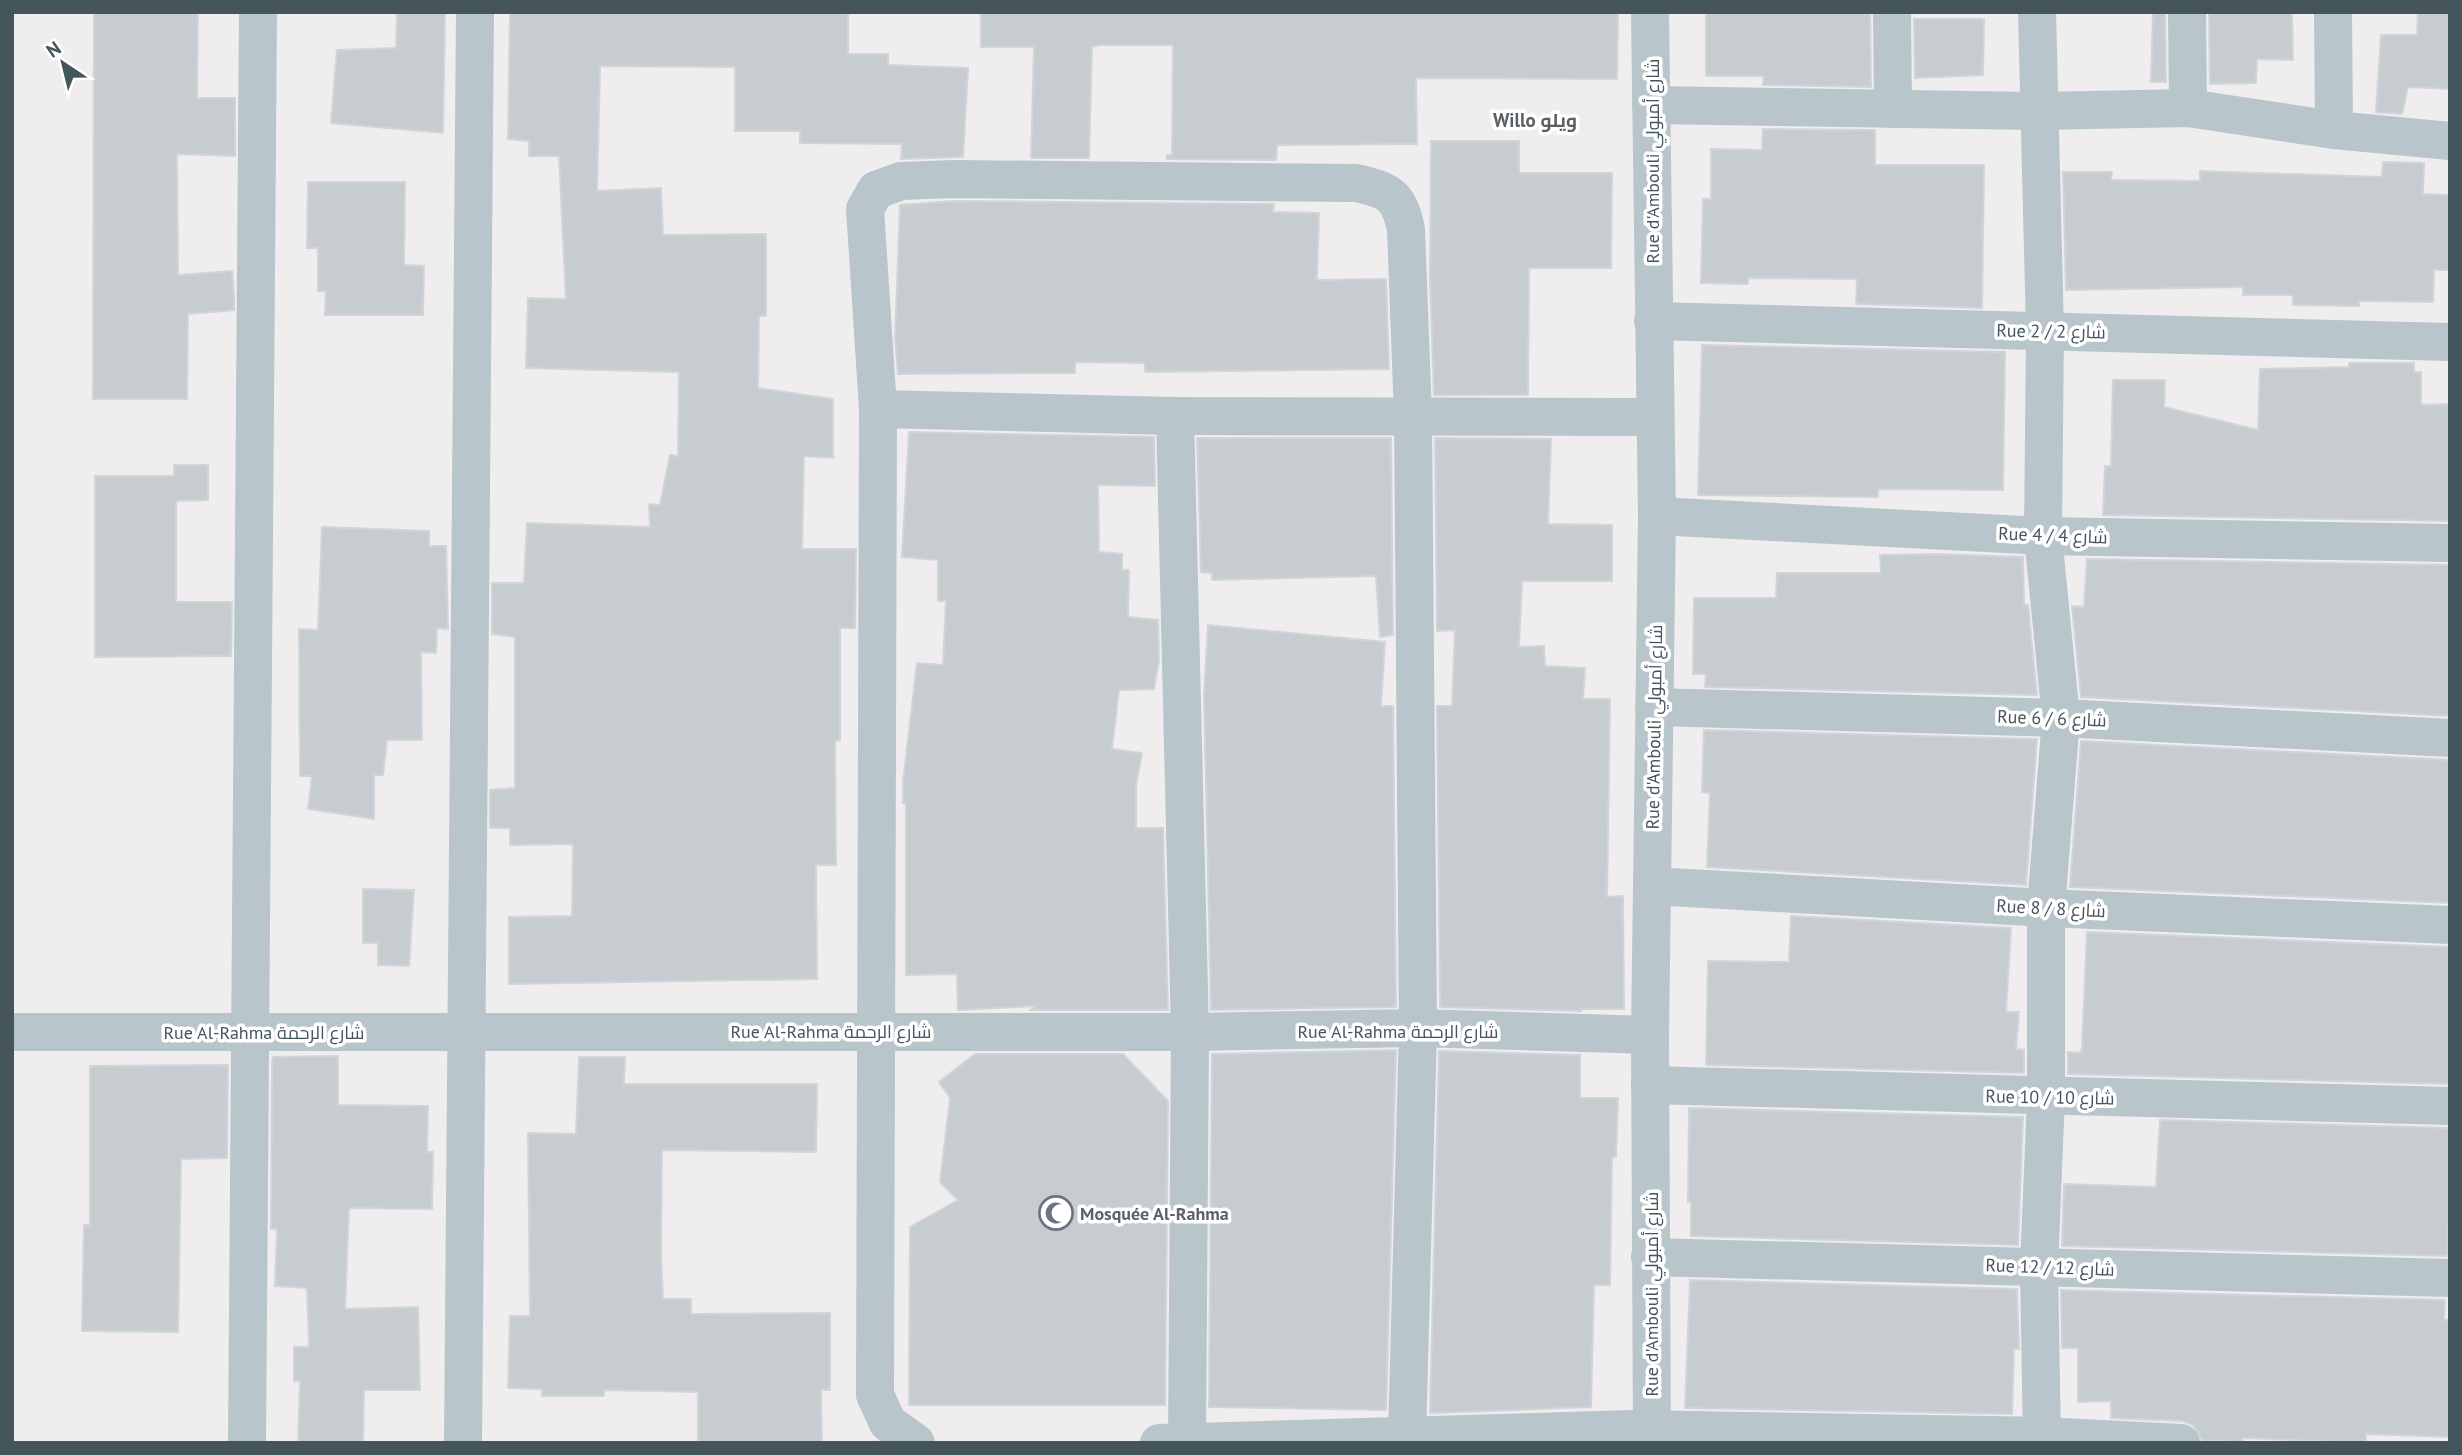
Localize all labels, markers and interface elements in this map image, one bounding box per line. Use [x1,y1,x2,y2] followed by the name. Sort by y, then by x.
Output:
[28,28,98,98] north arrow
[41,36,65,62] text: N
[1641,59,1667,263] street label: Rue d'Ambouli شارع أمبولي
[1493,108,1577,132] district label: Willo ويلو
[1996,319,2106,344] street label: Rue 2 / شارع 2
[1998,522,2108,549] street label: Rue 4 / شارع 4
[1641,624,1670,830] street label: Rue d'Ambouli شارع أمبولي
[1997,705,2107,732] street label: Rue 6 / شارع 6
[1996,894,2106,923] street label: Rue 8 / شارع 8
[731,1020,931,1044] street label: Rue Al-Rahma شارع الرحمة
[1298,1020,1498,1044] street label: Rue Al-Rahma شارع الرحمة
[164,1021,364,1045] street label: Rue Al-Rahma شارع الرحمة
[1985,1084,2115,1111] street label: Rue 10 / شارع 10
[1640,1192,1666,1396] street label: Rue d'Ambouli شارع أمبولي
[1037,1194,1075,1232] mosque icon: Mosquée Al-Rahma
[1080,1202,1229,1225] place label: Mosquée Al-Rahma
[1985,1253,2115,1282] street label: Rue 12 / شارع 12

